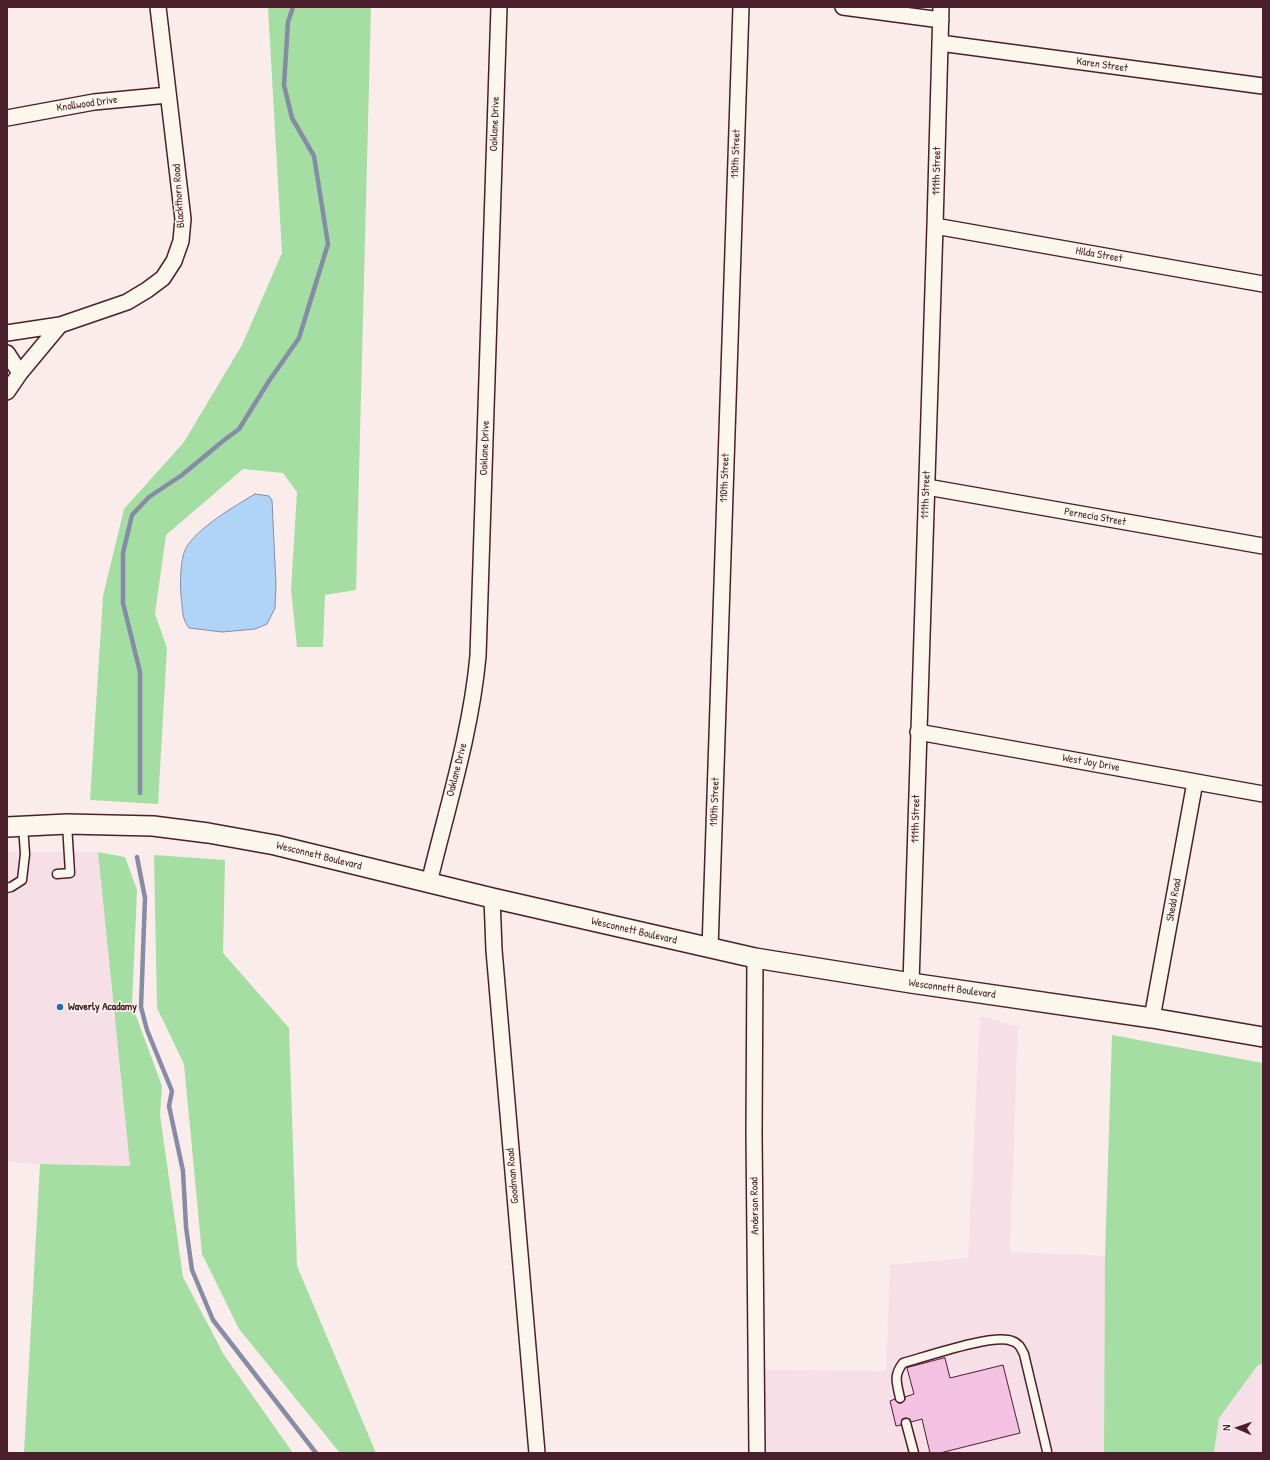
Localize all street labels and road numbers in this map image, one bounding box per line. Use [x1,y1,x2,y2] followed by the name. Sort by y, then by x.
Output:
[1075,55,1129,75] street label: Karen Street
[56,93,118,115] street label: Knollwood Drive
[487,96,503,152] street label: Oaklane Drive
[729,129,743,179] street label: 110th Street
[930,147,944,195] street label: 111th Street
[170,163,188,229] street label: Blackthorn Road
[1075,244,1123,266] street label: Hilda Street
[477,420,493,476] street label: Oaklane Drive
[718,453,732,503] street label: 110th Street
[919,471,933,519] street label: 111th Street
[1063,505,1127,529] street label: Pernecia Street
[444,742,470,798] street label: Oaklane Drive
[1061,751,1121,775] street label: West Joy Drive
[708,777,722,827] street label: 110th Street
[909,795,923,843] street label: 111th Street
[275,839,363,873] street label: Wesconnett Boulevard
[1164,878,1184,922] street label: Shedd Road
[590,915,678,947] street label: Wesconnett Boulevard
[908,976,996,1002] street label: Wesconnett Boulevard
[504,1148,522,1204] street label: Goodman Road
[748,1177,762,1235] street label: Anderson Road

